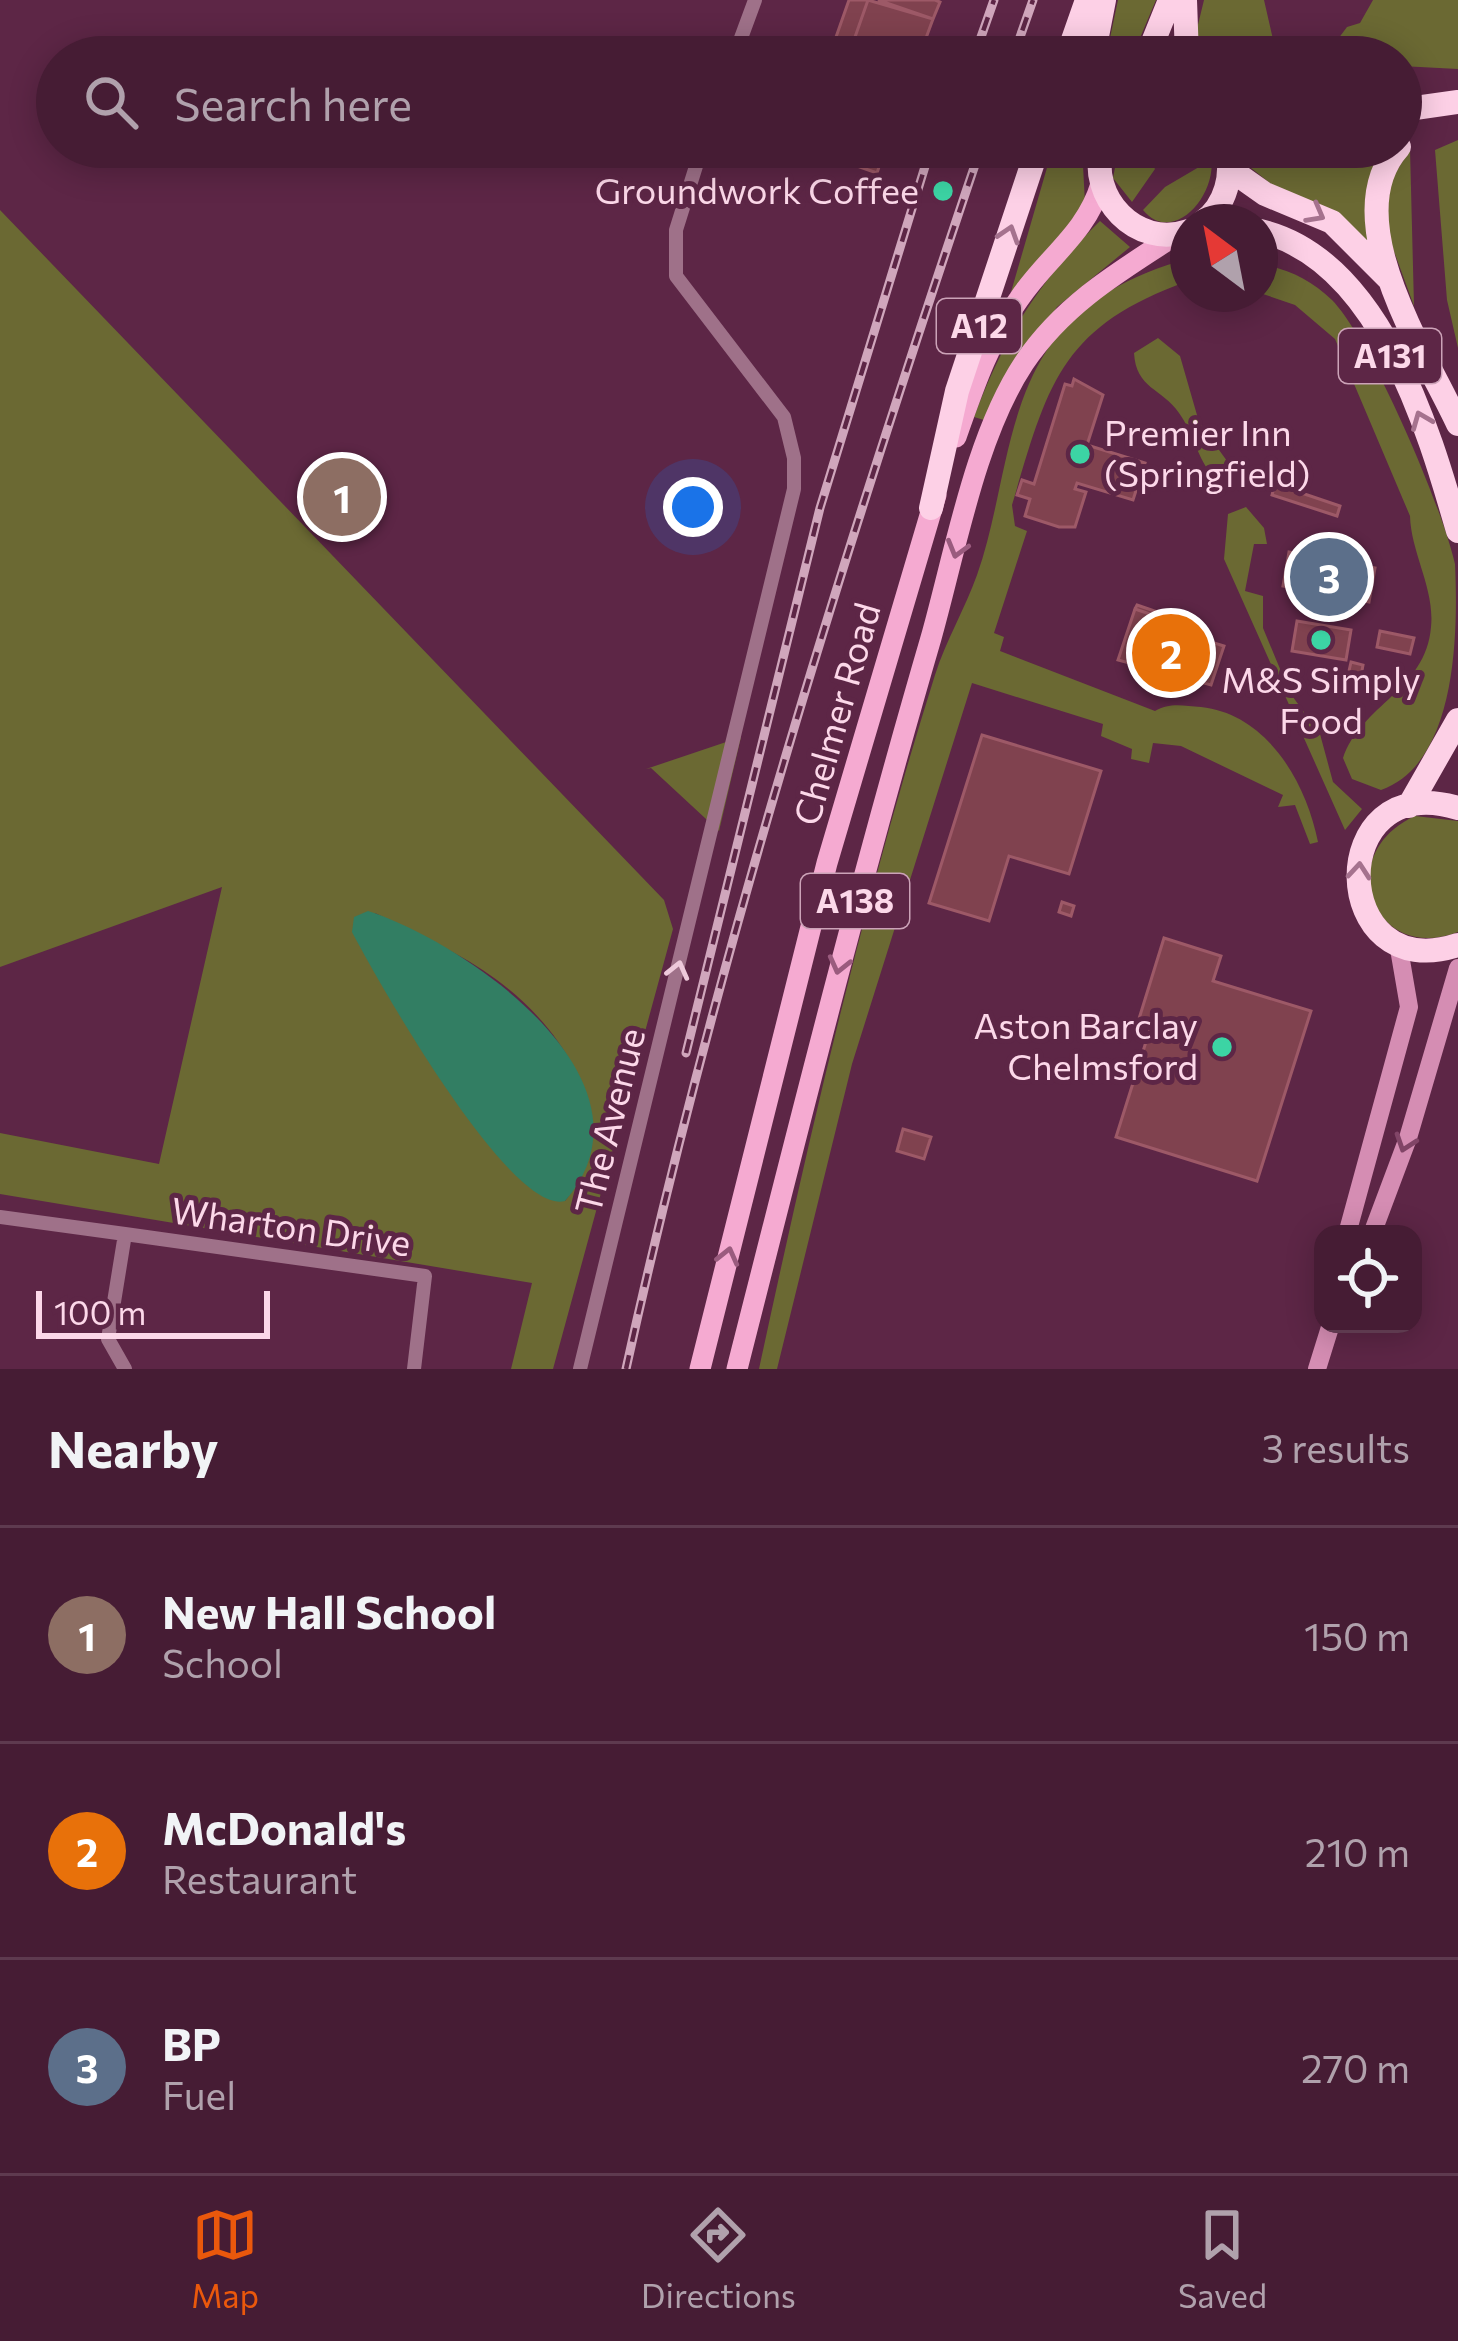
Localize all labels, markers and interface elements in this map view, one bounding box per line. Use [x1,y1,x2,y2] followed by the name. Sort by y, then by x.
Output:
[36,36,1422,168] search box
[78,69,144,135] icon: search
[174,75,412,130] text: Search here
[595,167,919,211] place label: Groundwork Coffee
[930,178,956,204] marker: Groundwork Coffee
[1303,200,1325,223] one-way arrow
[1170,204,1278,312] north arrow
[994,224,1019,245] one-way arrow
[937,299,1021,353] road number: A12
[1339,329,1441,383] road number: A131
[1104,409,1310,494] place label: Premier Inn (Springfield)
[1411,411,1435,432] one-way arrow
[1067,441,1093,467] marker: Premier Inn (Springfield)
[303,452,381,542] pin: 1
[663,477,723,537] your location
[1290,532,1368,622] pin: 3
[946,538,971,559] one-way arrow
[782,597,888,830] street label: Chelmer Road
[1132,608,1210,698] pin: 2
[1308,627,1334,653] marker: M&S Simply Food
[1221,656,1421,741] place label: M&S Simply Food
[1346,862,1372,881] one-way arrow
[801,874,909,928] road number: A138
[828,954,853,974] one-way arrow
[664,960,689,980] one-way arrow
[974,1002,1198,1087] place label: Aston Barclay Chelmsford
[564,1023,652,1218] street label: The Avenue
[1209,1034,1235,1060] marker: Aston Barclay Chelmsford
[1395,1131,1419,1152] one-way arrow
[169,1186,414,1264] street label: Wharton Drive
[1314,1225,1422,1333] map controls
[1314,1225,1422,1333] button: locate
[714,1246,739,1266] one-way arrow
[36,1285,270,1338] scale bar
[54,1291,146,1332] text: 100 m
[48,1416,218,1479] text: Nearby
[1262,1423,1410,1471] text: 3 results
[162,1583,496,1638] text: New Hall School
[78,1611,96,1659] text: 1
[1304,1611,1410,1659] text: 150 m
[162,1638,283,1686] text: School
[162,1799,406,1854] text: McDonald's
[76,1827,98,1875] text: 2
[1305,1827,1410,1875] text: 210 m
[162,1854,357,1902] text: Restaurant
[162,2015,221,2070] text: BP
[76,2043,98,2091] text: 3
[1301,2043,1410,2091] text: 270 m
[162,2070,236,2118] text: Fuel
[191,2202,259,2315] tab: Map
[641,2202,796,2315] tab: Directions
[1178,2202,1267,2315] tab: Saved

